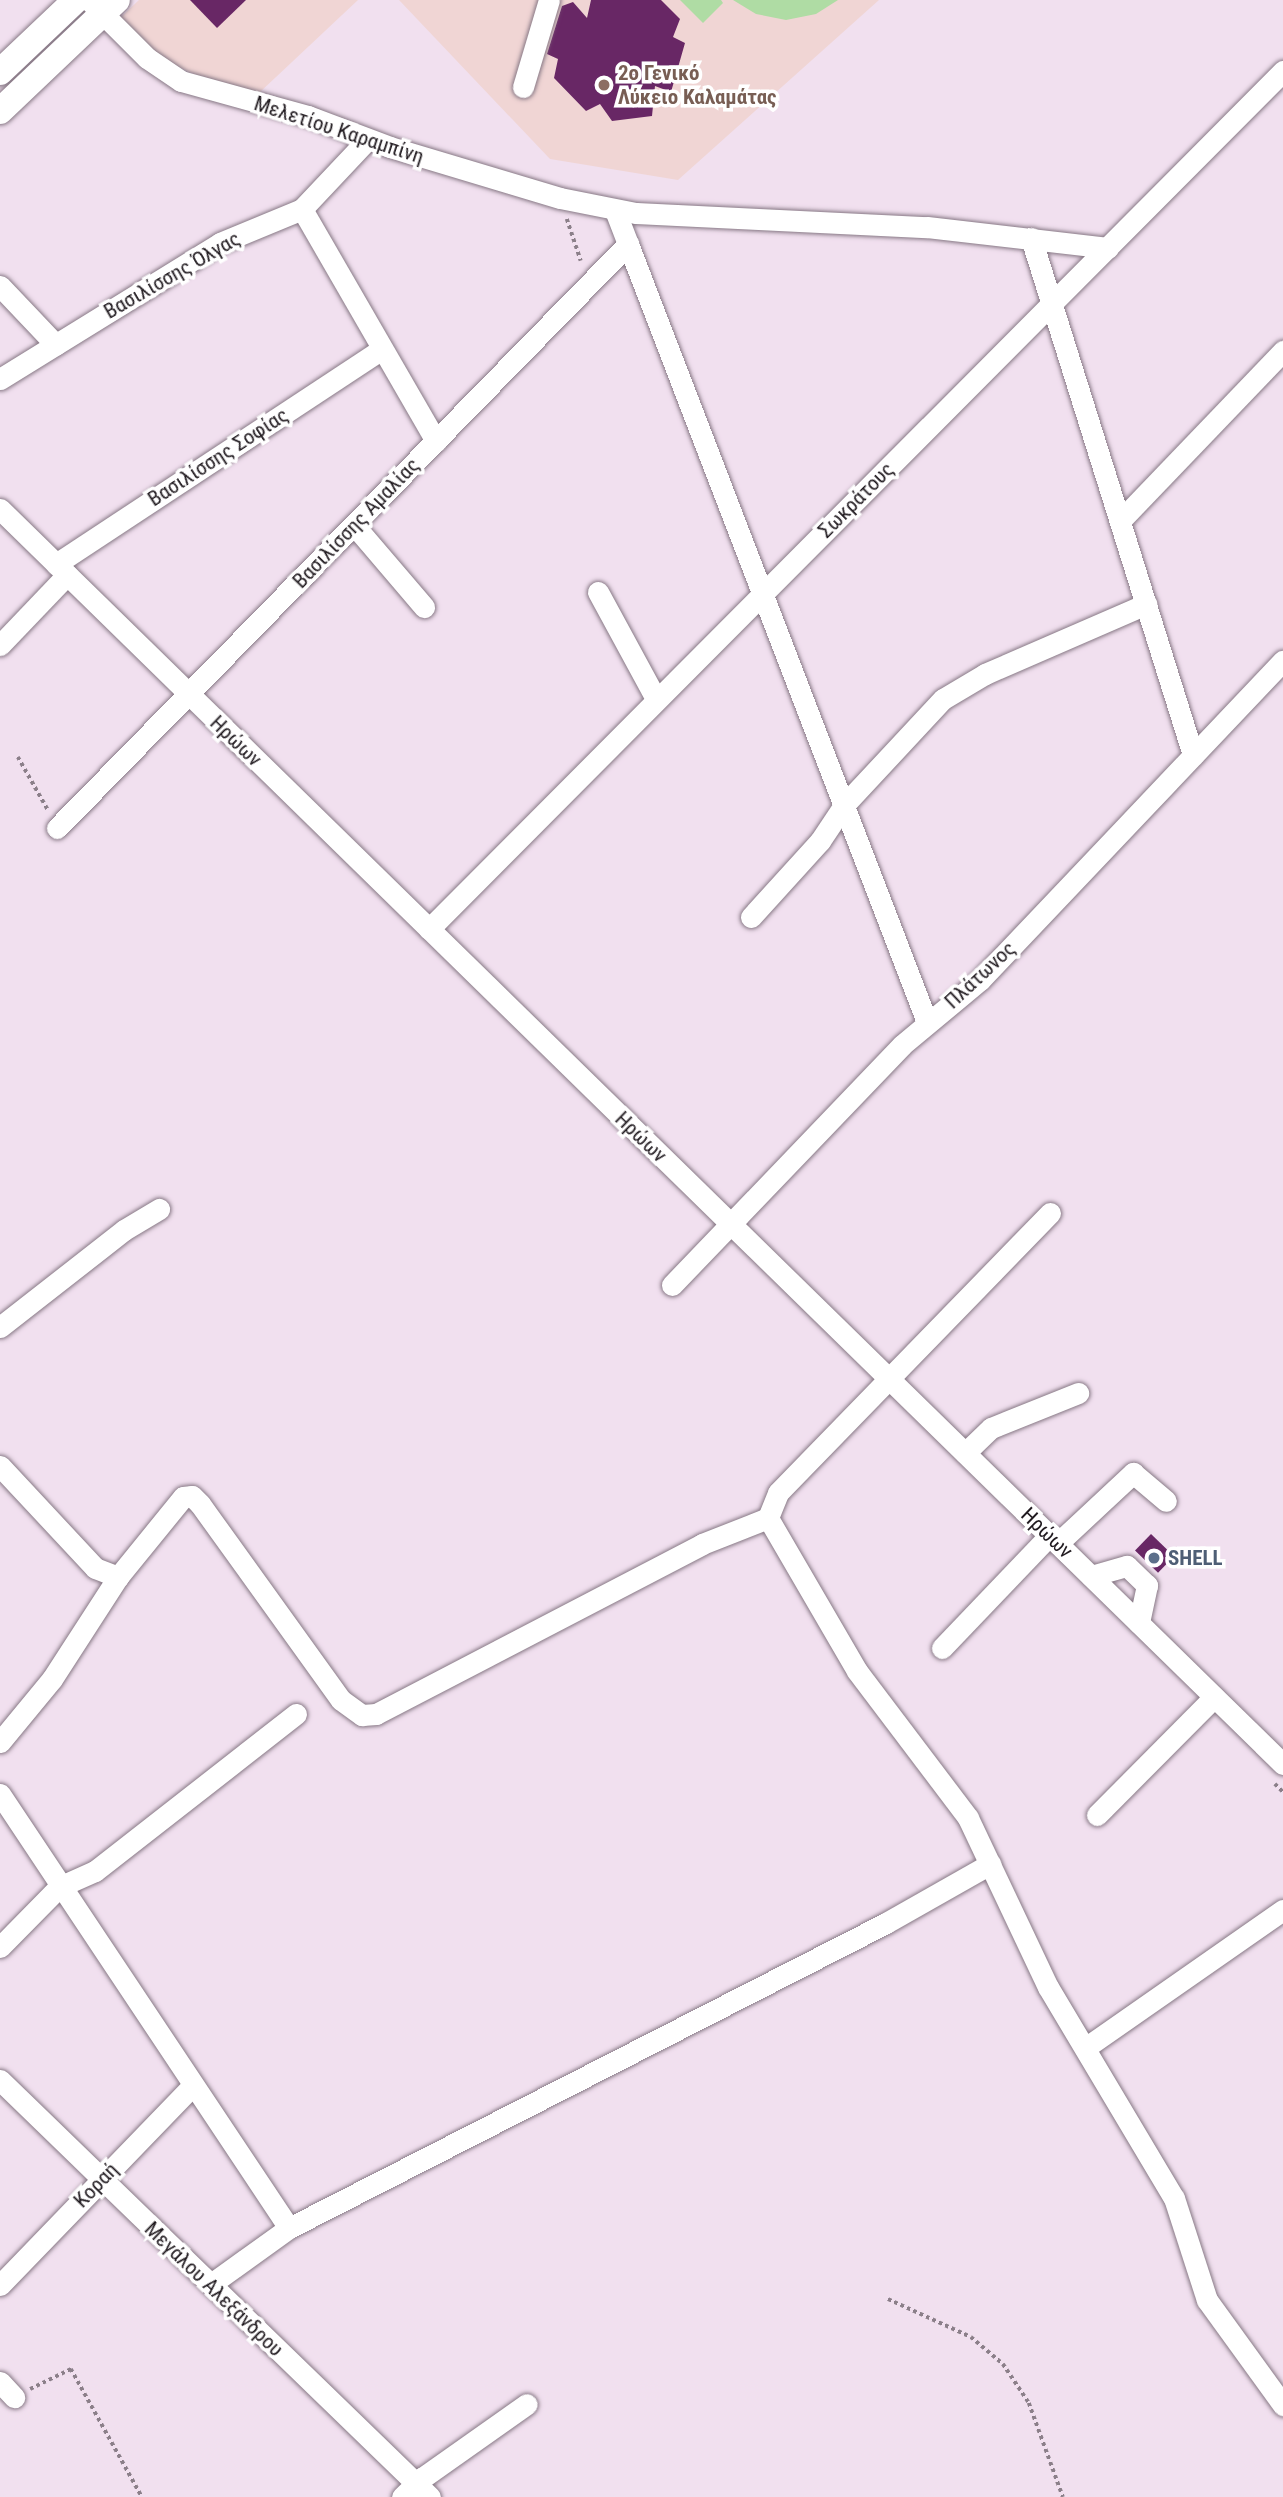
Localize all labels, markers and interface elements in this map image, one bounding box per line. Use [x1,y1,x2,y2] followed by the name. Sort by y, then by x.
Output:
[618,60,776,110] place label: 2ο Γενικό Λύκειο Καλαμάτας
[596,77,612,93] marker: 2ο Γενικό Λύκειο Καλαμάτας
[251,91,427,169] street label: Μελετίου Καραμπίνη
[99,226,245,324] street label: Βασιλίσσης Όλγας
[143,402,293,512] street label: Βασιλίσσης Σοφίας
[287,453,425,593] street label: Βασιλίσσης Αμαλίας
[813,457,899,543] street label: Σωκράτους
[205,710,267,772] street label: Ηρώων
[939,936,1021,1014] street label: Πλάτωνος
[610,1106,672,1168] street label: Ηρώων
[1016,1502,1078,1564] street label: Ηρώων
[1168,1545,1223,1571] place label: SHELL
[1146,1550,1162,1566] marker: SHELL
[69,2157,123,2213] street label: Κοραή
[139,2216,289,2362] street label: Μεγάλου Αλεξάνδρου

